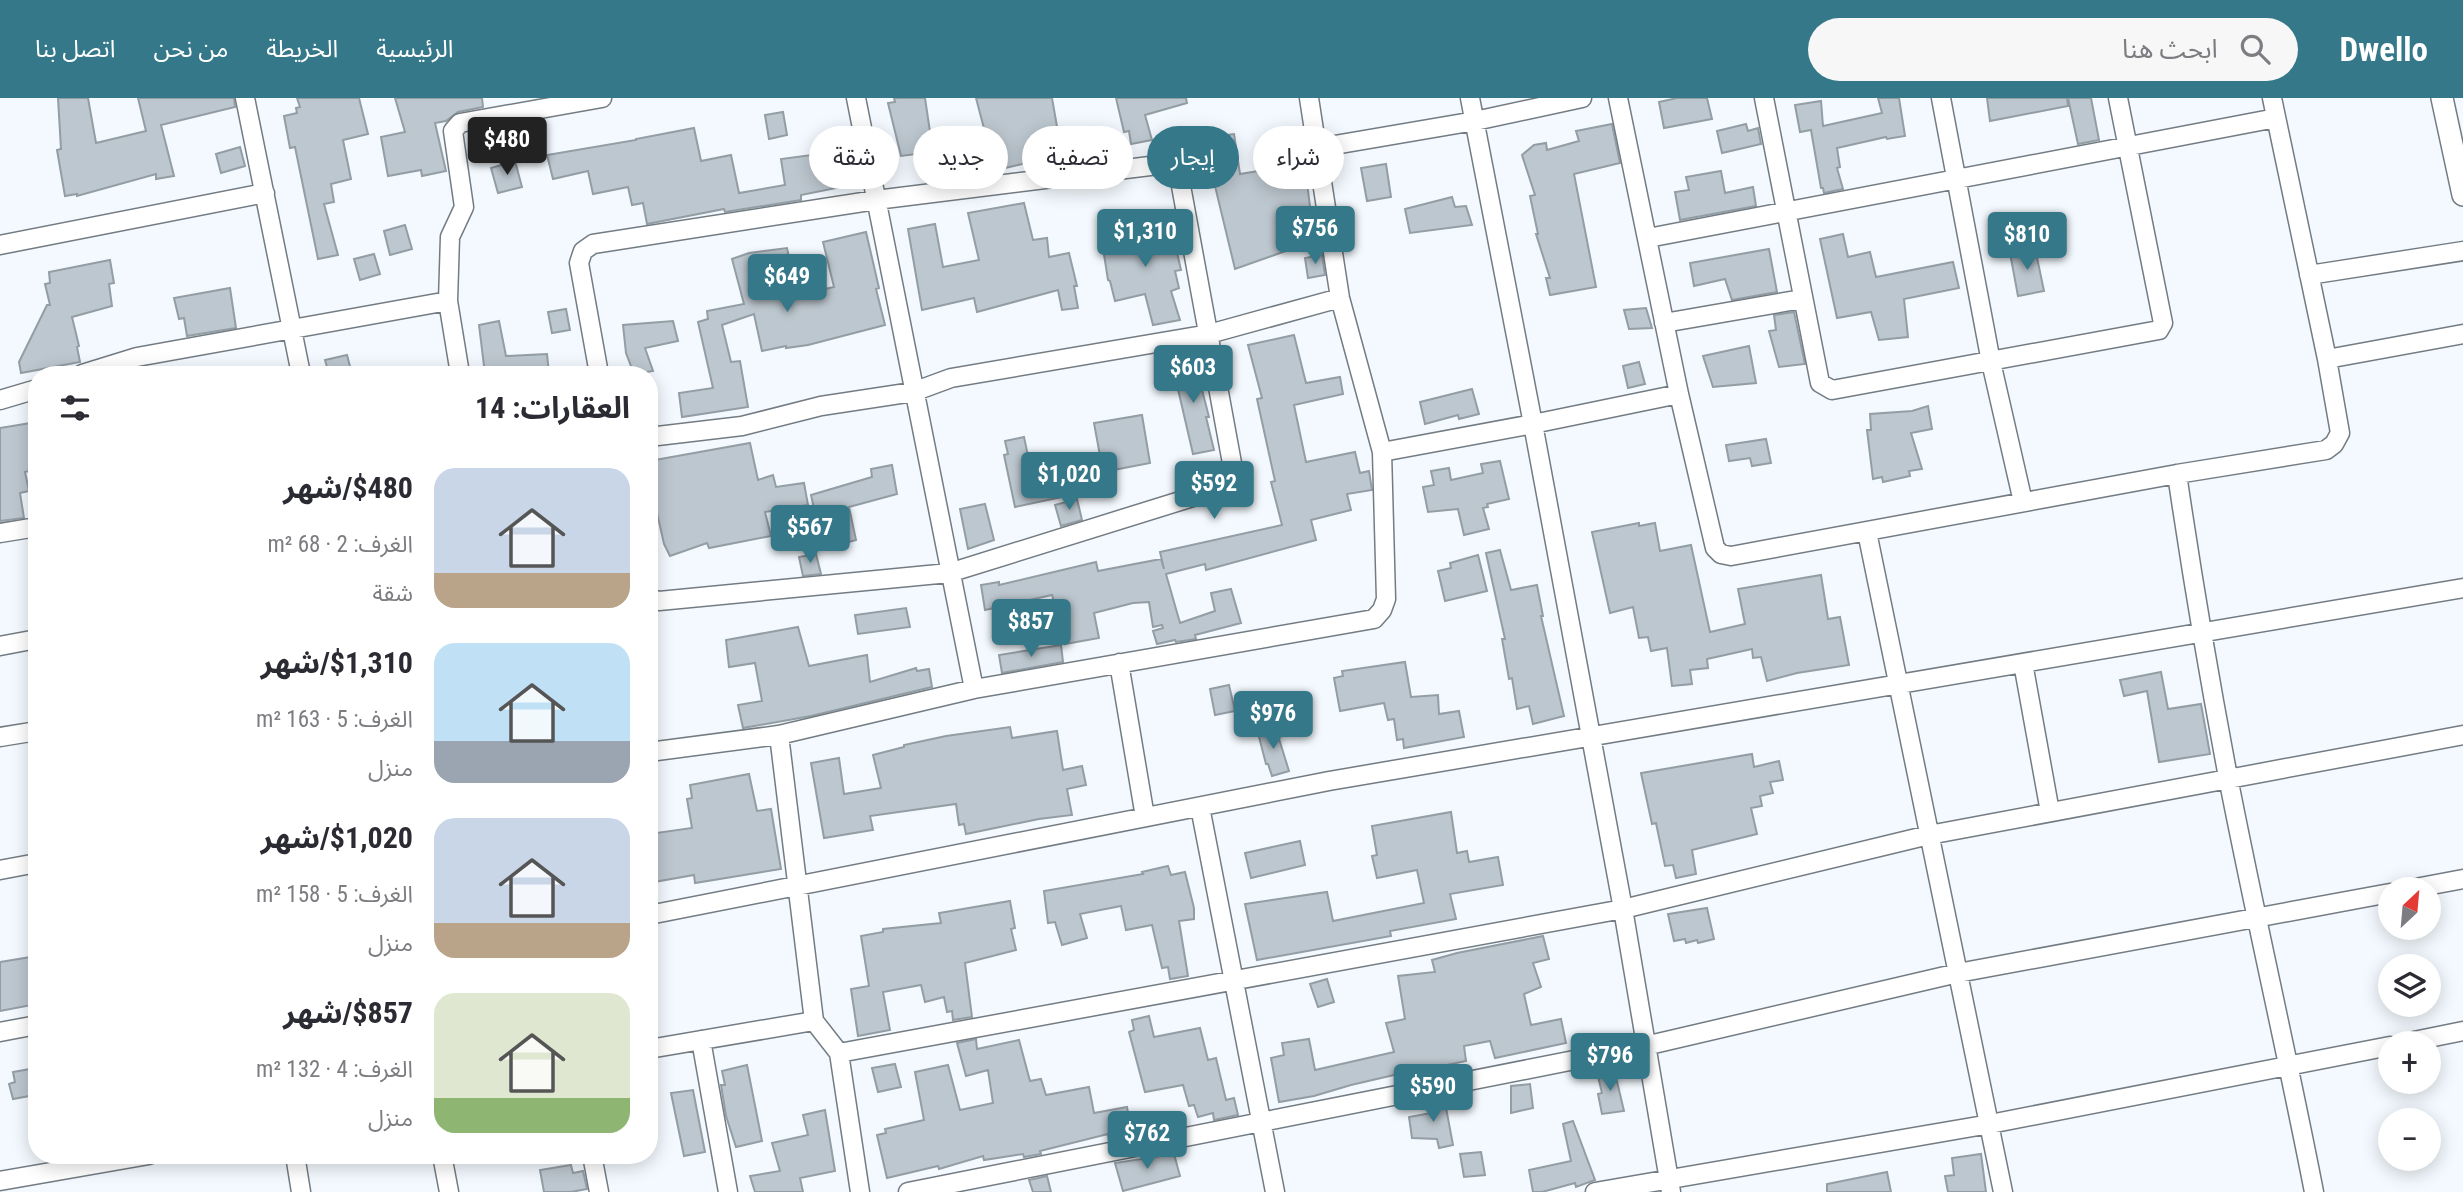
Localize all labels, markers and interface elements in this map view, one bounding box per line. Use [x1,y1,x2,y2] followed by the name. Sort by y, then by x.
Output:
[1808,18,2298,81] search box
[2236,30,2274,68] icon: search
[2340,30,2428,69] text: Dwello
[2122,34,2218,64] text: ابحث هنا
[35,35,115,63] text: اتصل بنا
[153,35,228,63] text: من نحن
[266,35,338,63] text: الخريطة
[376,35,453,63] text: الرئيسية
[466,118,548,177] pin: $480
[484,126,530,153] text: $480
[809,126,899,189] chip: شقة
[913,126,1008,189] chip: جديد
[1022,126,1133,189] chip: تصفية
[1147,126,1239,189] chip: إيجار
[1253,126,1344,189] chip: شراء
[1274,206,1356,266] pin: $756
[1088,209,1202,269] pin: $1,310
[1986,212,2068,272] pin: $810
[1292,215,1338,242] text: $756
[1113,218,1177,245] text: $1,310
[2004,221,2050,248] text: $810
[746,254,828,314] pin: $649
[764,263,810,290] text: $649
[1152,345,1234,405] pin: $603
[1170,354,1216,381] text: $603
[56,389,94,427] icon: filters
[475,390,630,425] text: العقارات: 14
[1012,452,1126,512] pin: $1,020
[1037,461,1101,488] text: $1,020
[1173,462,1255,521] pin: $592
[283,470,413,505] text: $480/شهر
[1191,470,1237,497] text: $592
[490,496,574,580] icon: home
[769,505,851,565] pin: $567
[787,514,833,541] text: $567
[267,531,413,558] text: الغرف: 2 · 68 m²
[372,580,413,607] text: شقة
[990,600,1072,659] pin: $857
[1008,608,1054,635] text: $857
[261,645,413,680] text: $1,310/شهر
[490,671,574,755] icon: home
[1232,692,1314,751] pin: $976
[1250,700,1296,727] text: $976
[256,706,413,733] text: الغرف: 5 · 163 m²
[368,755,413,782] text: منزل
[261,820,413,855] text: $1,020/شهر
[490,846,574,930] icon: home
[2378,877,2441,940] north arrow
[2378,877,2441,1171] map controls
[256,881,413,908] text: الغرف: 5 · 158 m²
[368,930,413,957] text: منزل
[2378,954,2441,1017] button: layers
[283,995,413,1030] text: $857/شهر
[490,1021,574,1105] icon: home
[2378,1031,2441,1094] button: +
[1569,1034,1651,1093] pin: $796
[1587,1042,1633,1069] text: $796
[256,1056,413,1083] text: الغرف: 4 · 132 m²
[1392,1065,1474,1124] pin: $590
[1410,1073,1456,1100] text: $590
[368,1105,413,1132] text: منزل
[2378,1108,2441,1171] button: −
[1106,1112,1188,1171] pin: $762
[1124,1120,1170,1147] text: $762

